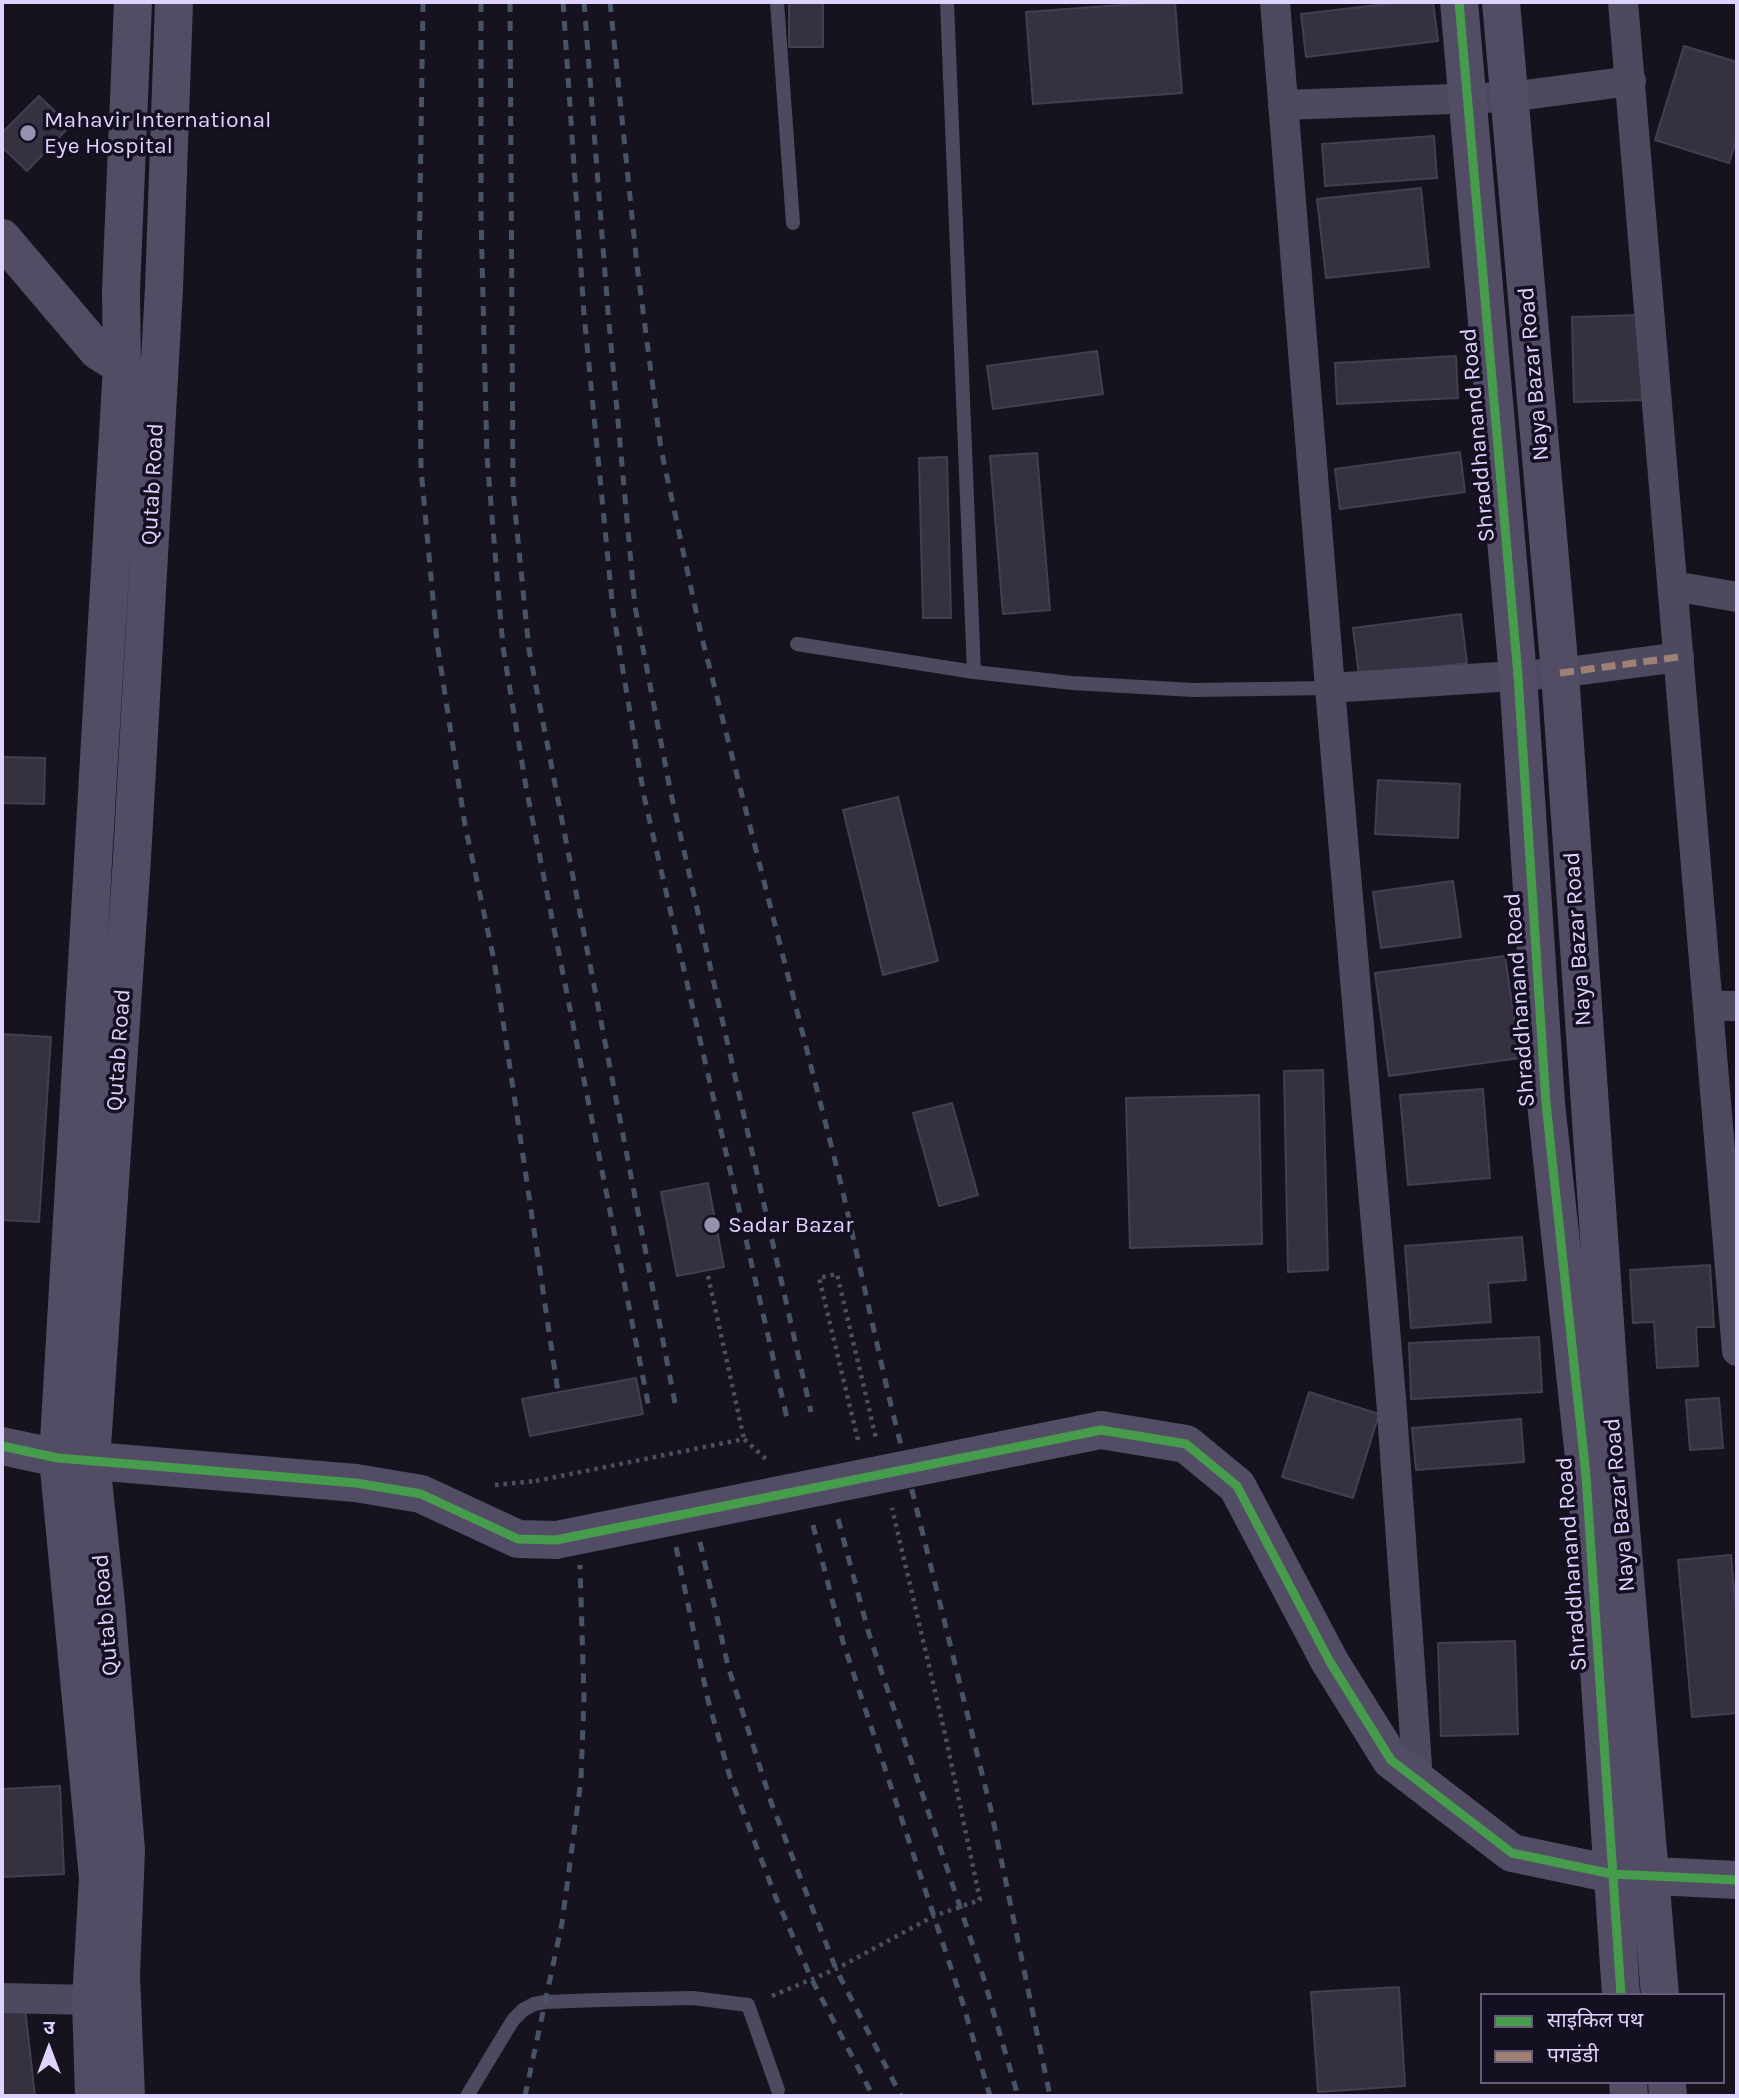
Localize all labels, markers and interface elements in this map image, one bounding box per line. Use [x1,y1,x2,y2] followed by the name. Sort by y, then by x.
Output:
[44,106,272,160] place label: Mahavir International Eye Hospital
[18,123,38,143] marker: Mahavir International Eye Hospital
[1513,286,1555,462] street label: Naya Bazar Road
[1455,327,1501,543] street label: Shraddhanand Road
[136,422,170,546] street label: Qutab Road
[1558,851,1598,1027] street label: Naya Bazar Road
[1499,892,1541,1108] street label: Shraddhanand Road
[101,988,137,1112] street label: Qutab Road
[728,1211,853,1239] place label: Sadar Bazar
[702,1215,722,1235] marker: Sadar Bazar
[1599,1417,1641,1593] street label: Naya Bazar Road
[1551,1456,1593,1672] street label: Shraddhanand Road
[87,1553,125,1677] street label: Qutab Road
[1480,1993,1725,2084] legend
[1547,2008,1643,2032] text: साइकिल पथ
[14,2014,84,2084] north arrow
[43,2017,55,2039] text: उ
[1547,2043,1599,2067] text: पगडंडी

